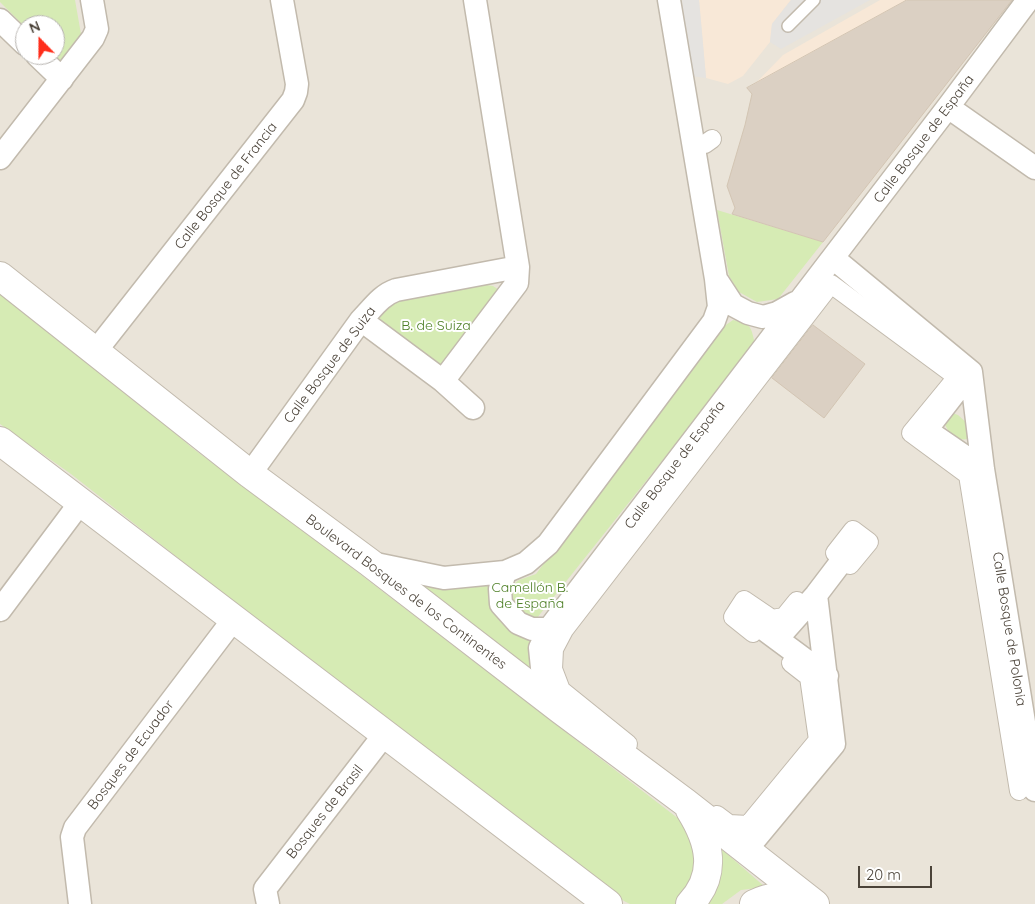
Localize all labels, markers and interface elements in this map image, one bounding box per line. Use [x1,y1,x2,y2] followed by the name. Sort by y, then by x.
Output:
[15,15,65,65] north arrow
[27,17,43,37] text: N
[870,72,978,206] street label: Calle Bosque de España
[171,119,281,253] street label: Calle Bosque de Francia
[281,303,379,427] street label: Calle Bosque de Suiza
[401,318,471,334] park label: B. de Suiza
[621,398,729,532] street label: Calle Bosque de España
[302,511,510,673] street label: Boulevard Bosques de los Continentes
[989,551,1029,707] street label: Calle Bosque de Polonia
[492,580,568,612] park label: Camellón B. de España
[84,697,178,813] street label: Bosques de Ecuador
[283,762,367,862] street label: Bosques de Brasil
[860,856,934,888] scale bar
[866,865,901,884] text: 20 m

